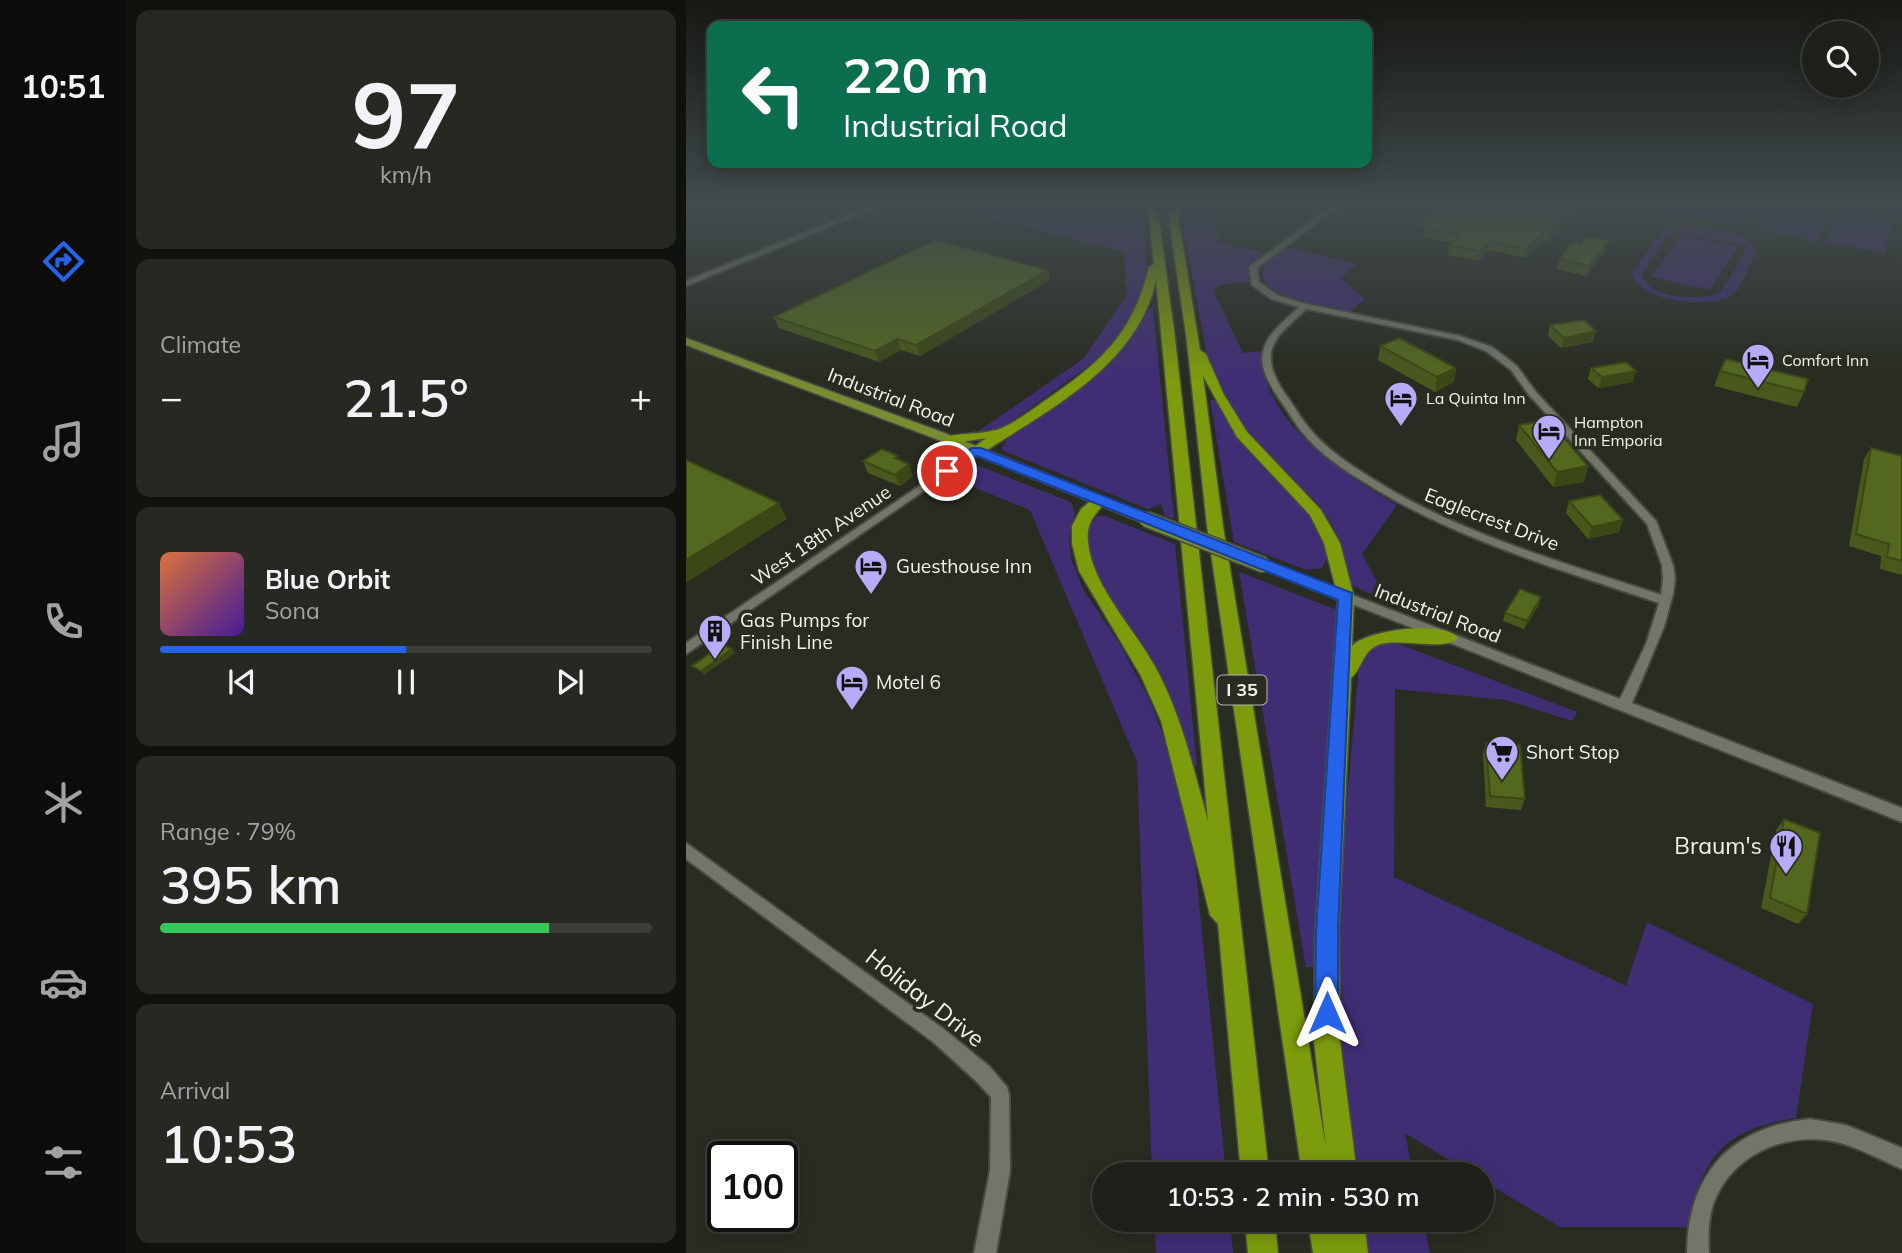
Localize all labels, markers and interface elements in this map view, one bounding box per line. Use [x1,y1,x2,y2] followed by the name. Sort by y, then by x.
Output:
[1802,21,1879,98] map controls
[1802,21,1879,98] button: search
[843,44,989,105] text: 220 m
[728,49,819,140] icon: left
[351,57,461,171] text: 97
[21,66,105,106] text: 10:51
[843,105,1067,145] text: Industrial Road
[380,160,432,189] text: km/h
[39,237,88,286] icon: directions
[160,330,241,359] text: Climate
[1739,341,1777,390] hotel icon: Comfort Inn
[1782,350,1869,370] place label: Comfort Inn
[824,362,958,432] street label: Industrial Road
[343,365,469,430] text: 21.5°
[160,373,183,421] text: −
[629,373,652,421] text: +
[1382,379,1420,428] hotel icon: La Quinta Inn
[1426,388,1526,408] place label: La Quinta Inn
[1530,412,1568,461] hotel icon: Hampton Inn Emporia
[1574,412,1662,450] place label: Hampton Inn Emporia
[39,417,88,466] icon: music
[917,441,977,501] pin
[928,452,966,490] icon: arrive
[747,479,895,591] street label: West 18th Avenue
[1421,482,1563,556] street label: Eaglecrest Drive
[852,547,890,596] hotel icon: Guesthouse Inn
[896,554,1032,578] place label: Guesthouse Inn
[265,563,390,596] text: Blue Orbit
[1371,578,1505,648] street label: Industrial Road
[265,596,320,625] text: Sona
[39,597,88,646] icon: phone
[740,608,869,654] place label: Gas Pumps for Finish Line
[696,612,734,661] building icon: Gas Pumps for Finish Line
[223,663,261,701] icon: previous
[387,663,425,701] icon: pause
[551,663,589,701] icon: next
[833,663,871,712] hotel icon: Motel 6
[876,670,941,694] place label: Motel 6
[1218,676,1266,704] road number: I 35
[1483,733,1521,782] supermarket icon: Short Stop
[1526,740,1619,764] place label: Short Stop
[39,778,88,827] icon: climate
[160,817,296,846] text: Range · 79%
[1767,827,1805,876] restaurant icon: Braum's
[1674,831,1762,860] place label: Braum's
[160,852,341,917] text: 395 km
[860,942,991,1053] street label: Holiday Drive
[39,958,88,1007] icon: car
[1290,976,1364,1050] position arrow
[160,1076,230,1105] text: Arrival
[160,1111,297,1176] text: 10:53
[39,1138,88,1187] icon: filters
[707,1141,798,1232] speed limit sign: 100
[1166,1180,1420,1213] text: 10:53 · 2 min · 530 m

